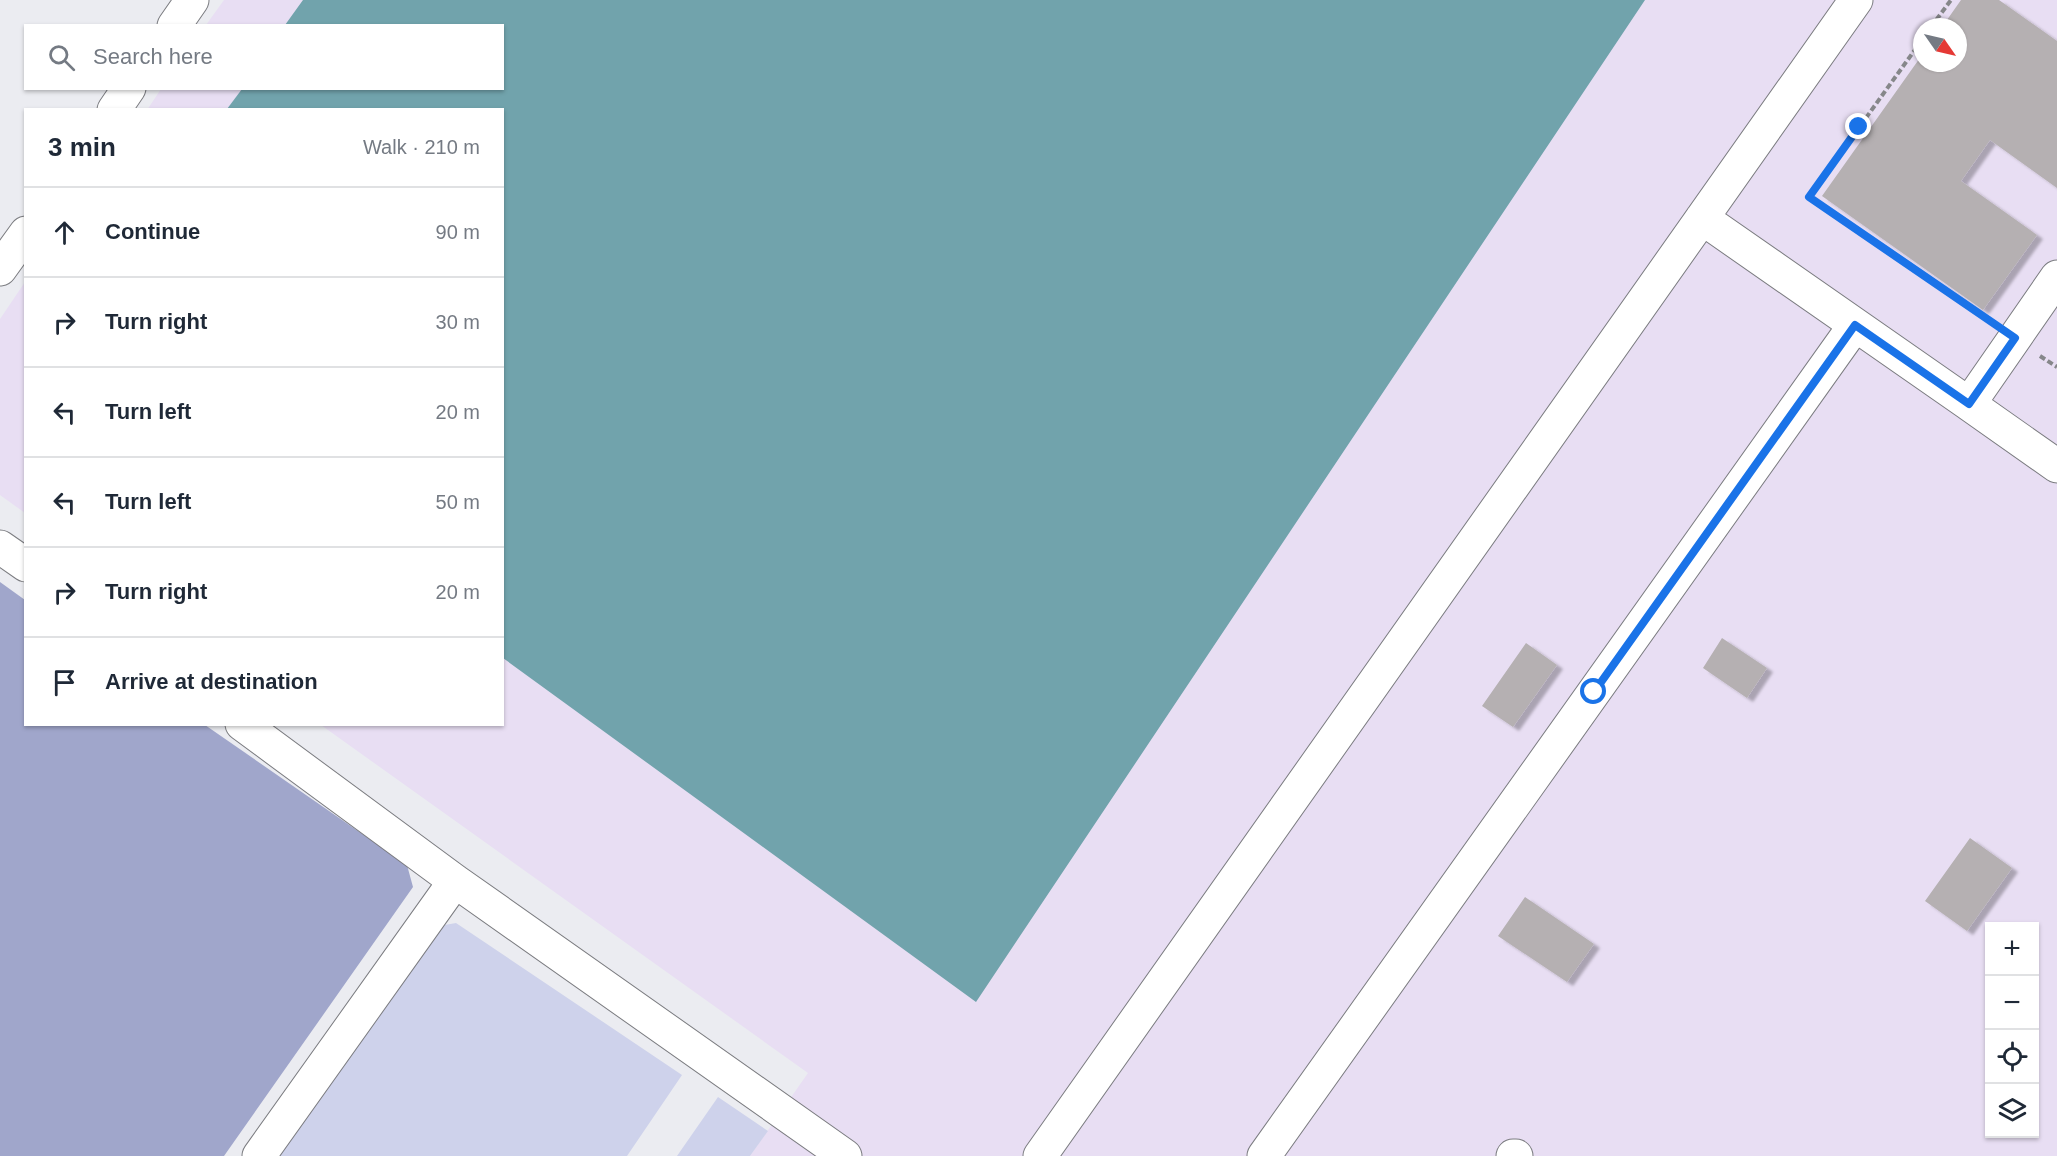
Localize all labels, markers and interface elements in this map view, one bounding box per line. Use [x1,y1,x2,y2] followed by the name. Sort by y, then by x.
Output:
[1913,18,1967,72] north arrow
[24,24,504,90] search box
[45,41,78,74] icon: search
[93,44,213,69] text: Search here
[1845,113,1871,139] route end
[48,132,116,162] text: 3 min
[363,136,480,158] text: Walk · 210 m
[48,216,81,249] icon: ahead
[105,219,200,244] text: Continue
[436,221,480,243] text: 90 m
[48,306,81,339] icon: right
[105,309,207,334] text: Turn right
[436,311,480,333] text: 30 m
[48,396,81,429] icon: left
[105,399,191,424] text: Turn left
[436,401,480,423] text: 20 m
[48,486,81,519] icon: left
[105,489,191,514] text: Turn left
[436,491,480,513] text: 50 m
[48,576,81,609] icon: right
[105,579,207,604] text: Turn right
[436,581,480,603] text: 20 m
[48,666,81,699] icon: arrive
[105,669,318,694] text: Arrive at destination
[1580,678,1606,704] route start
[1985,922,2039,1138] map controls
[1985,922,2039,976] button: +
[1985,976,2039,1030] button: −
[1985,1030,2039,1084] button: locate
[1985,1084,2039,1138] button: layers

